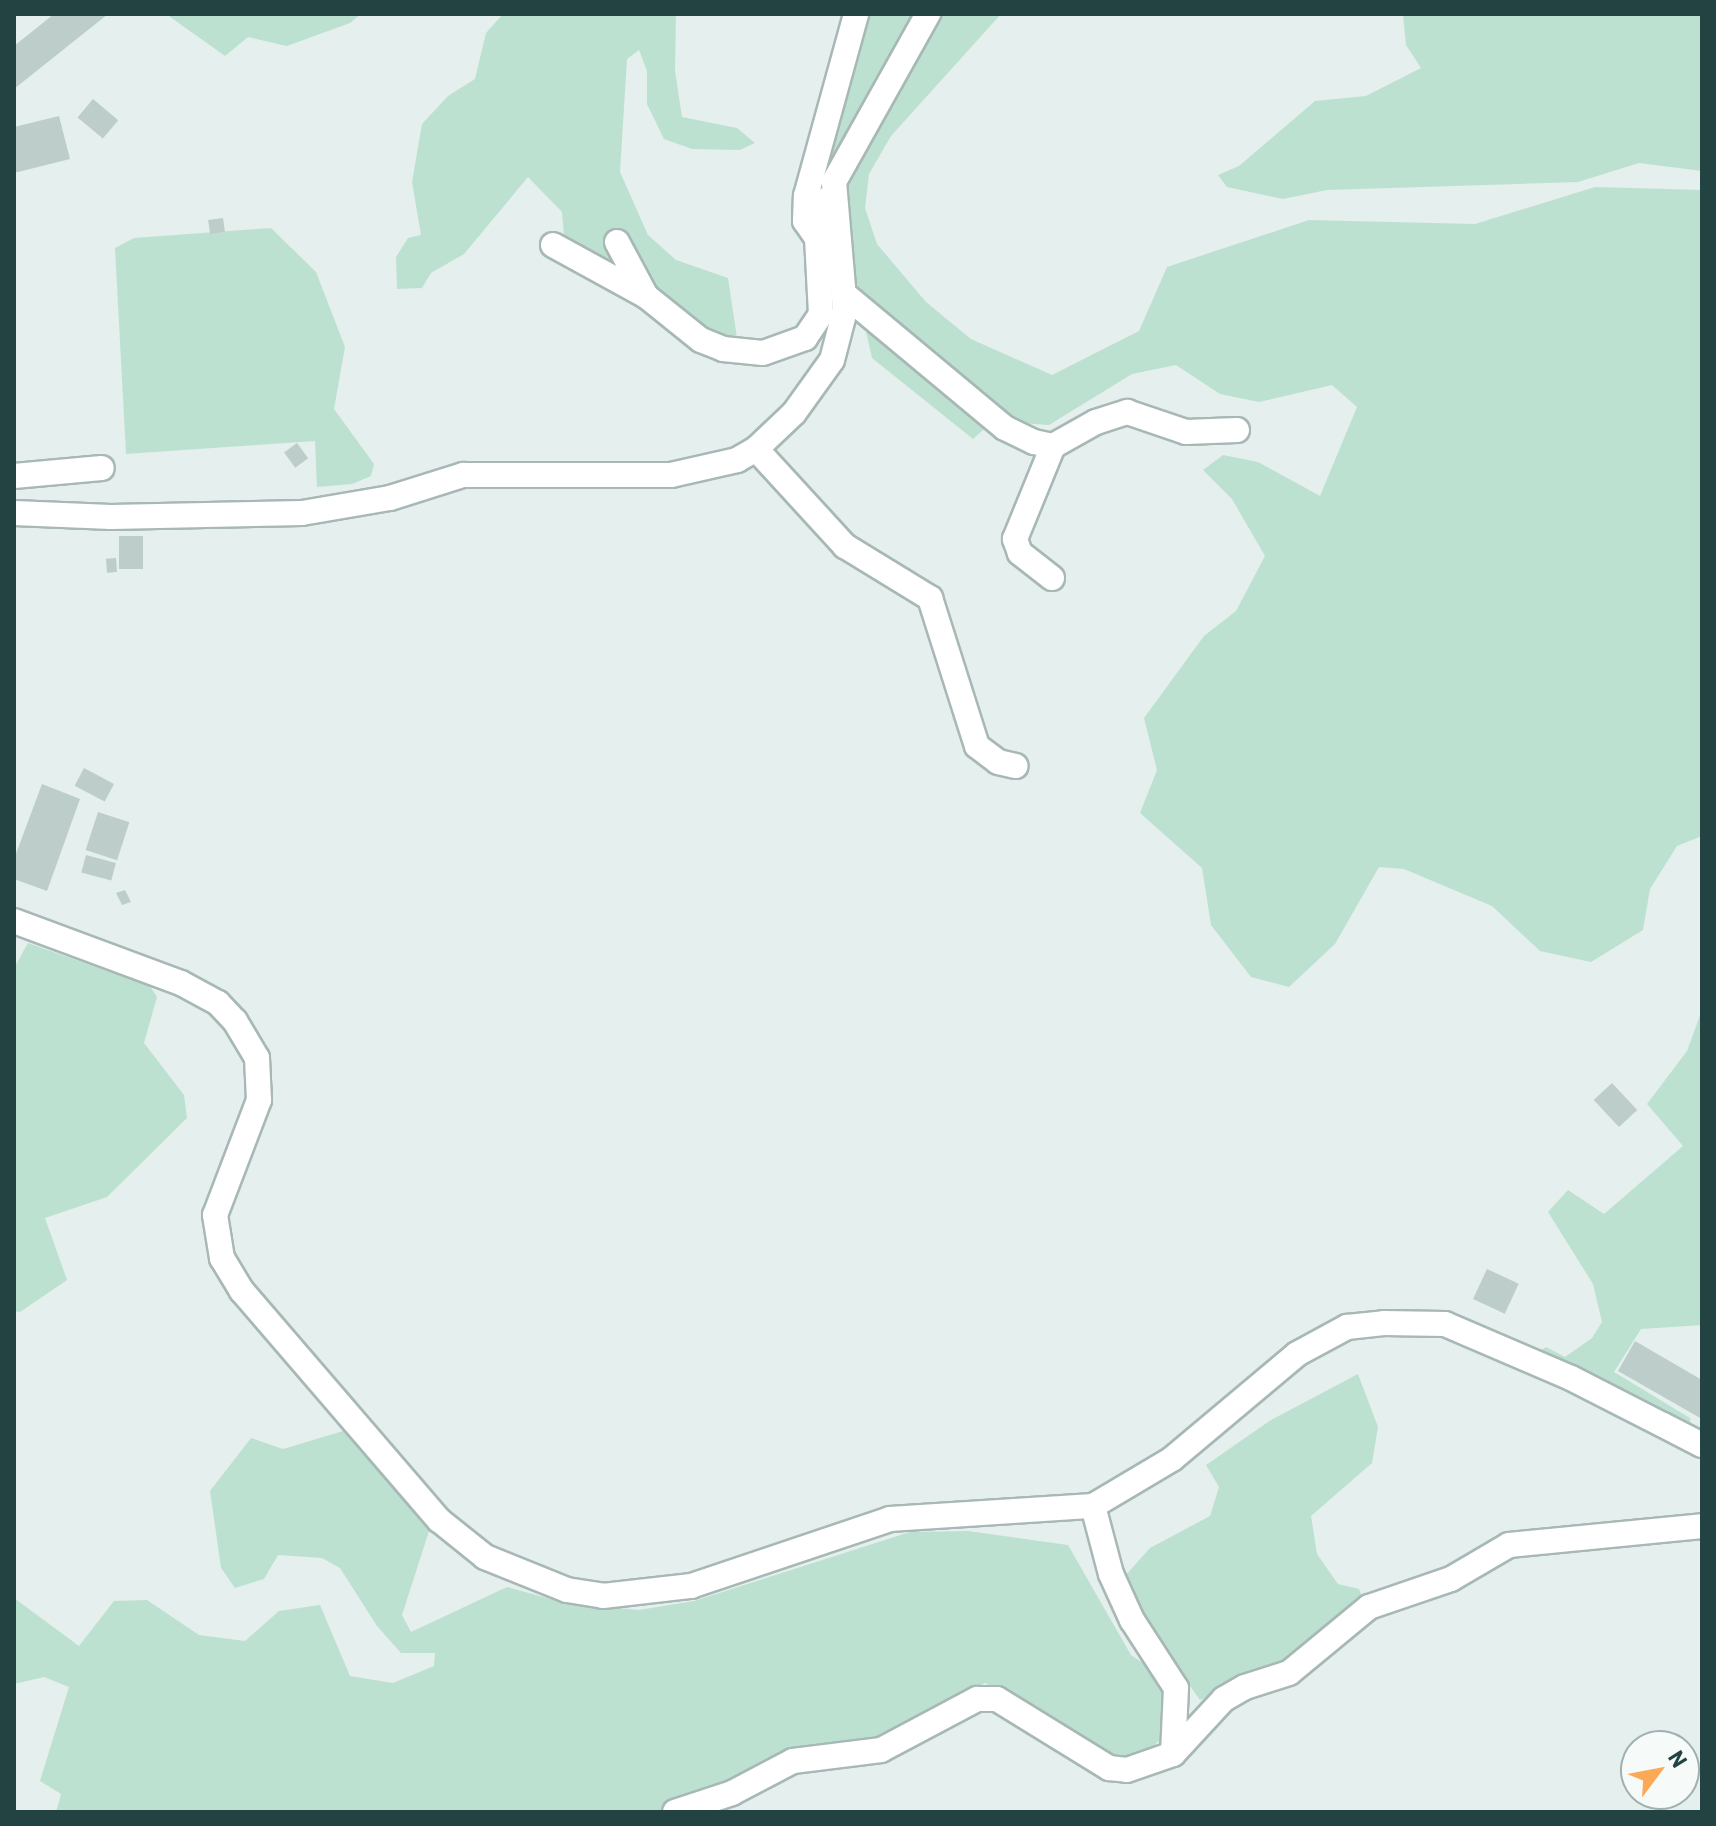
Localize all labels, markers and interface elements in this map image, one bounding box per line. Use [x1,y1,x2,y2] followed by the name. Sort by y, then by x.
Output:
[1620,1730,1700,1810] north arrow
[1664,1745,1694,1771] text: N

